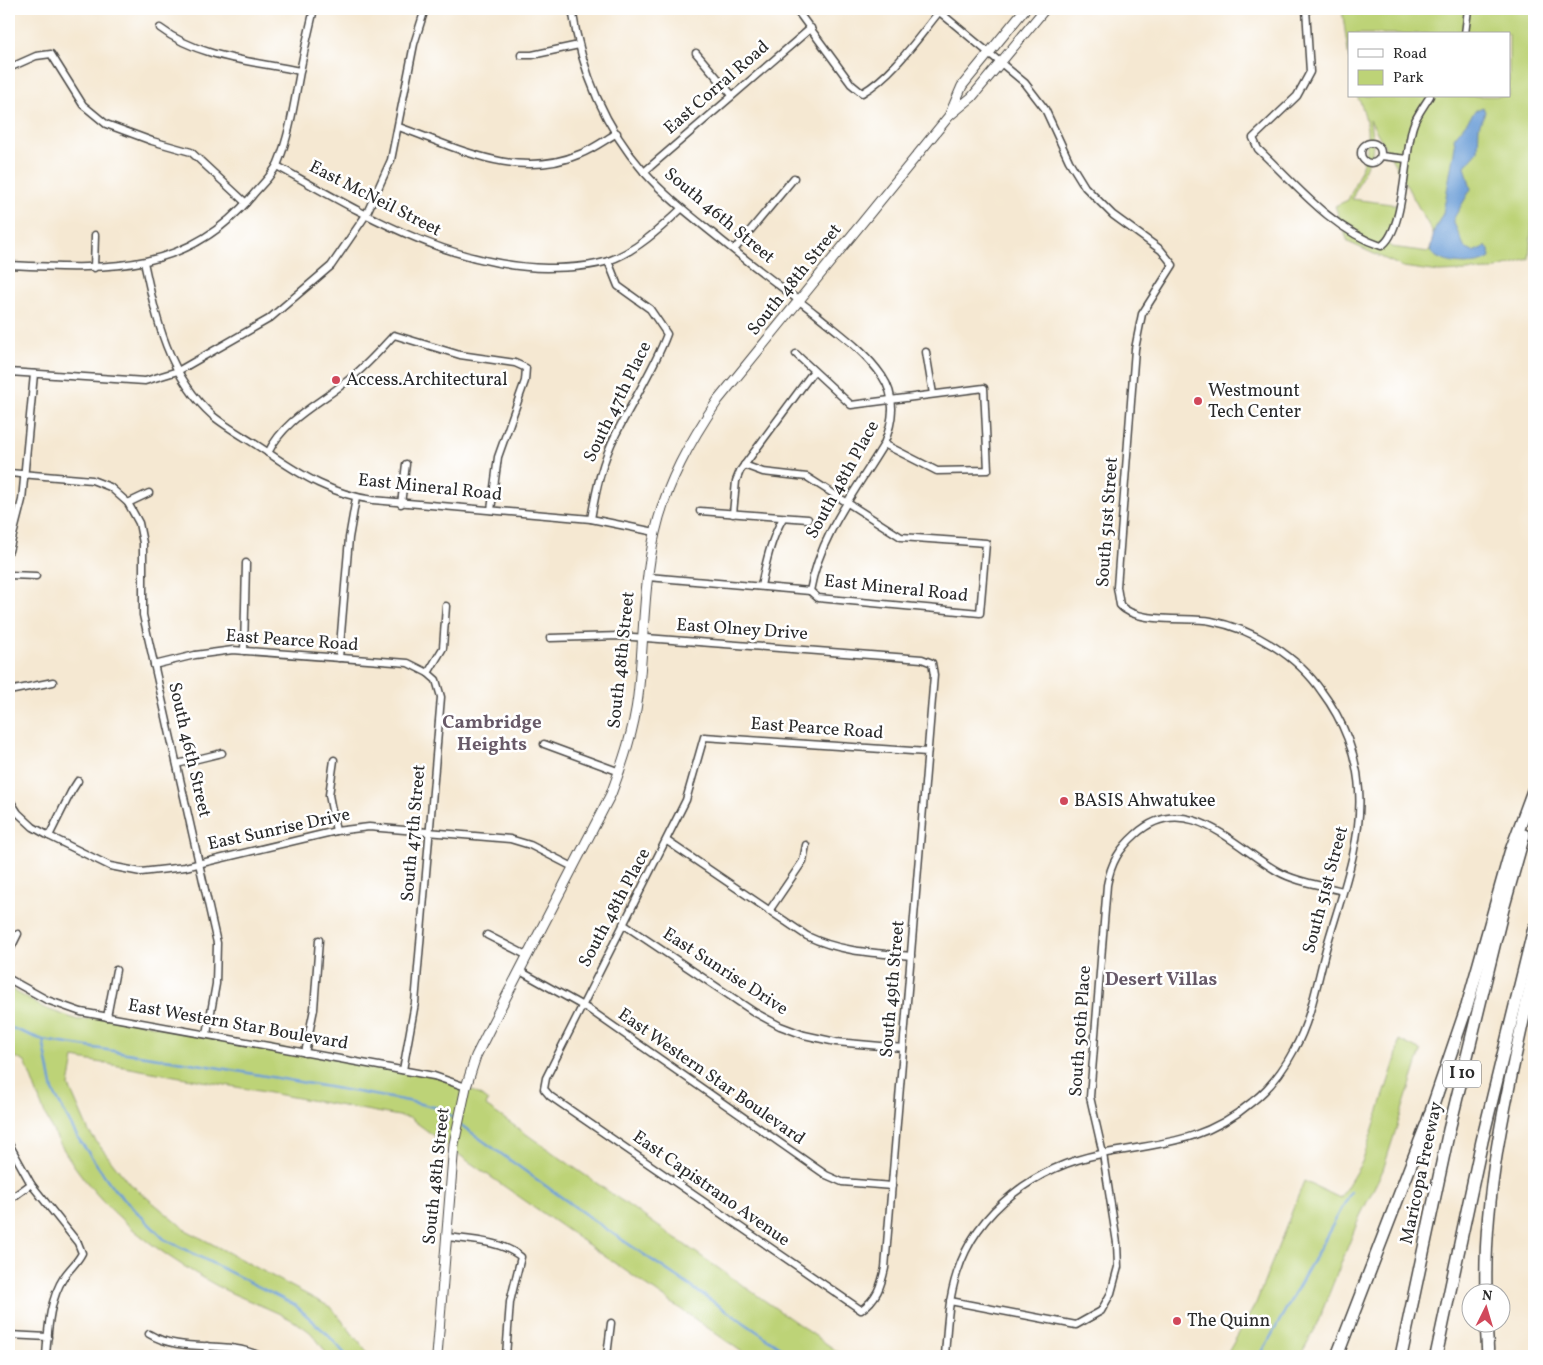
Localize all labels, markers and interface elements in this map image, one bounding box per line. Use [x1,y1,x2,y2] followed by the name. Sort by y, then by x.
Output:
[1348,32,1510,98] legend
[659,35,775,141] street label: East Corral Road
[1393,44,1427,65] text: Road
[1393,68,1424,89] text: Park
[305,155,445,243] street label: East McNeil Street
[658,162,780,270] street label: South 46th Street
[742,219,848,341] street label: South 48th Street
[578,337,658,467] street label: South 47th Place
[346,368,508,393] place label: Access.Architectural
[330,374,342,386] marker: Access.Architectural
[1208,379,1301,425] place label: Westmount Tech Center
[1192,395,1204,407] marker: Westmount Tech Center
[800,416,886,544] street label: South 48th Place
[1091,456,1125,588] street label: South 51st Street
[357,468,503,508] street label: East Mineral Road
[823,569,969,609] street label: East Mineral Road
[602,590,642,730] street label: South 48th Street
[675,613,809,647] street label: East Olney Drive
[225,624,359,658] street label: East Pearce Road
[161,680,217,820] street label: South 46th Street
[442,710,542,758] district label: Cambridge Heights
[750,712,884,746] street label: East Pearce Road
[396,763,432,903] street label: South 47th Street
[1074,789,1216,814] place label: BASIS Ahwatukee
[1058,795,1070,807] marker: BASIS Ahwatukee
[205,803,353,857] street label: East Sunrise Drive
[1297,824,1355,956] street label: South 51st Street
[573,844,657,972] street label: South 48th Place
[875,919,911,1059] street label: South 49th Street
[657,922,793,1022] street label: East Sunrise Drive
[1064,965,1098,1097] street label: South 50th Place
[1105,967,1218,993] district label: Desert Villas
[126,993,350,1057] street label: East Western Star Boulevard
[612,1003,810,1151] street label: East Western Star Boulevard
[1443,1060,1481,1088] road number: I 10
[1395,1099,1449,1247] street label: Maricopa Freeway
[417,1106,457,1246] street label: South 48th Street
[627,1125,795,1253] street label: East Capistrano Avenue
[1460,1282,1510,1332] north arrow
[1481,1287,1493,1306] text: N
[1187,1309,1271,1334] place label: The Quinn
[1171,1315,1183,1327] marker: The Quinn

